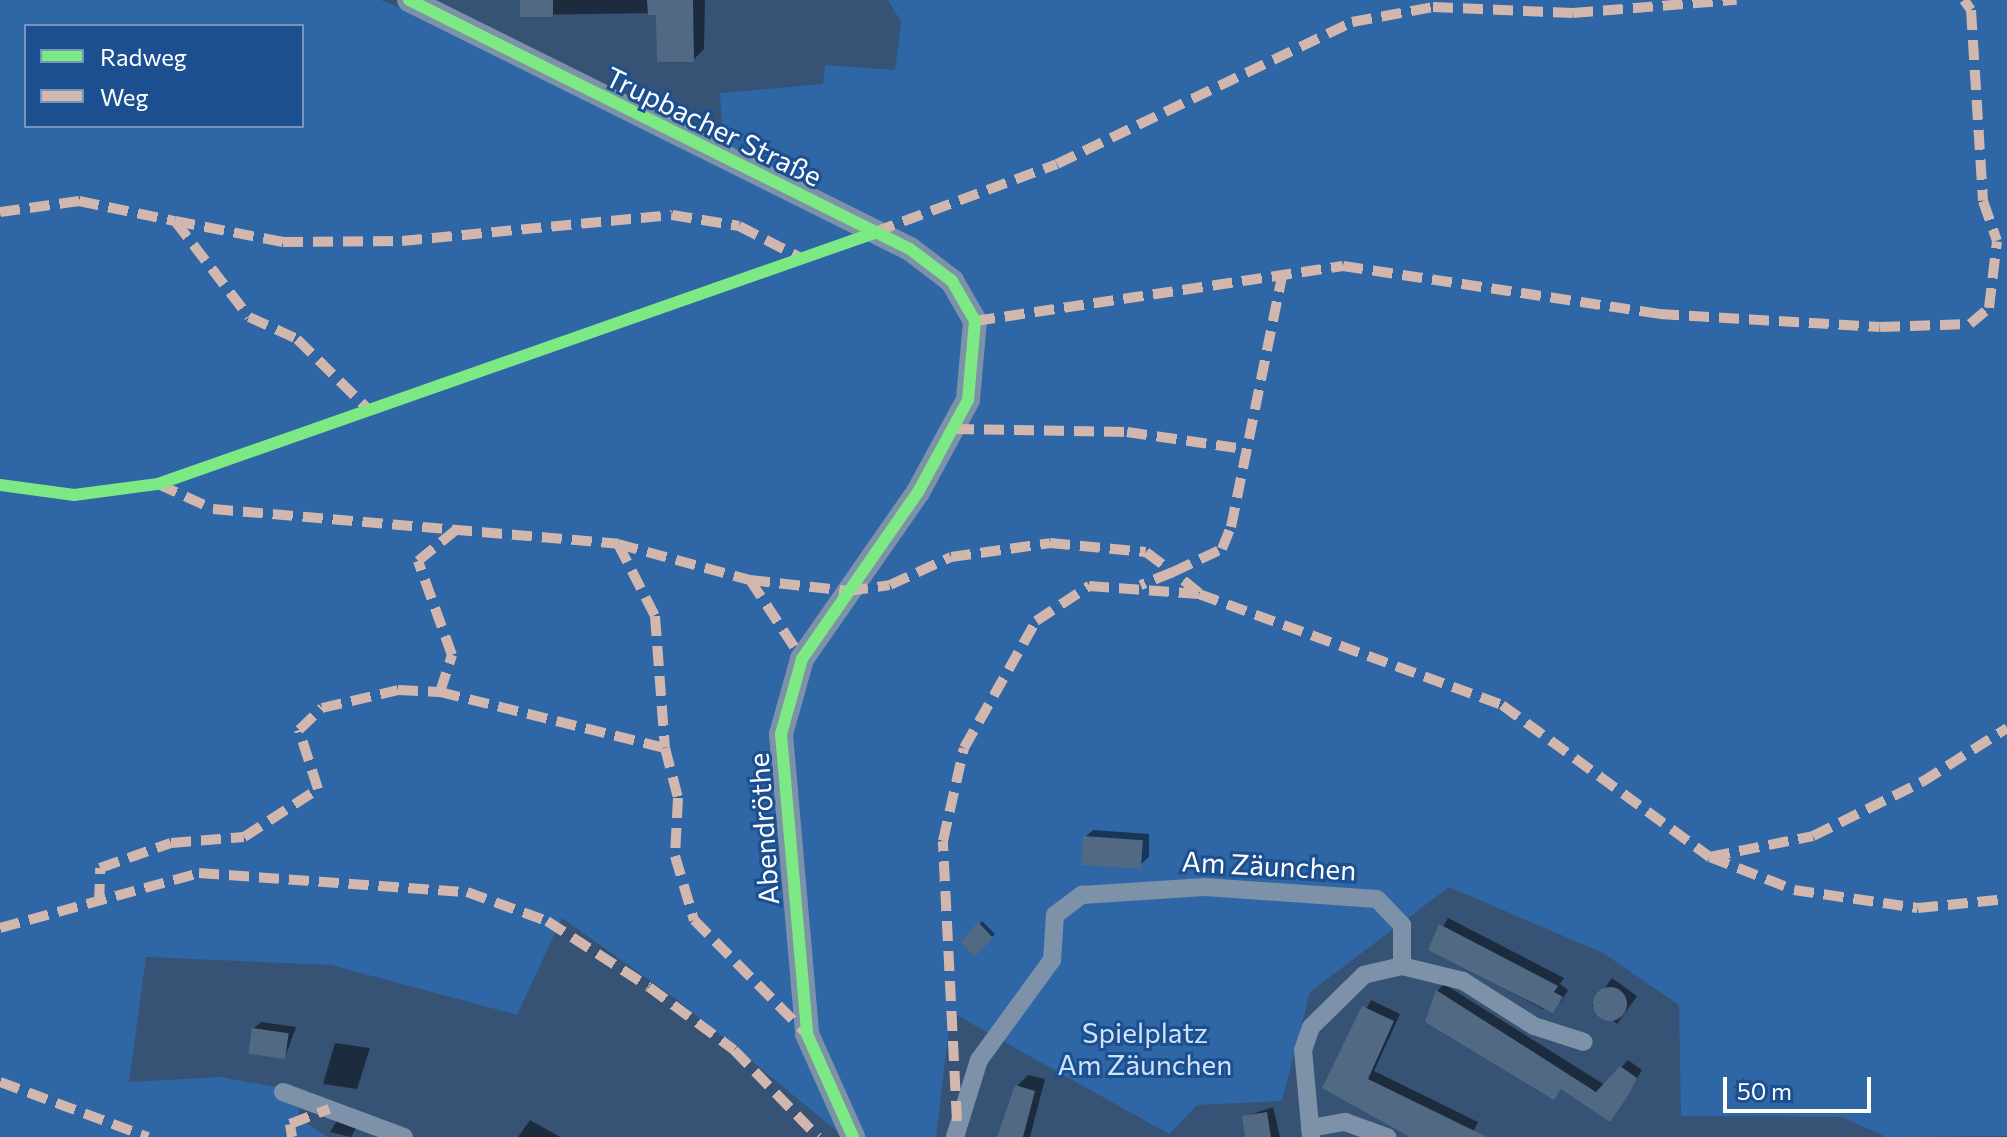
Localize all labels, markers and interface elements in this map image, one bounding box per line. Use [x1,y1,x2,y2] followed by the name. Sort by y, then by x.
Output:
[24,24,304,128] legend
[100,42,187,71] text: Radweg
[600,59,828,193] street label: Trupbacher Straße
[100,82,148,111] text: Weg
[741,752,785,906] street label: Abendröthe
[1181,844,1357,886] street label: Am Zäunchen
[1058,1015,1232,1081] park label: Spielplatz Am Zäunchen
[1727,1061,1875,1111] scale bar
[1737,1076,1792,1105] text: 50 m

